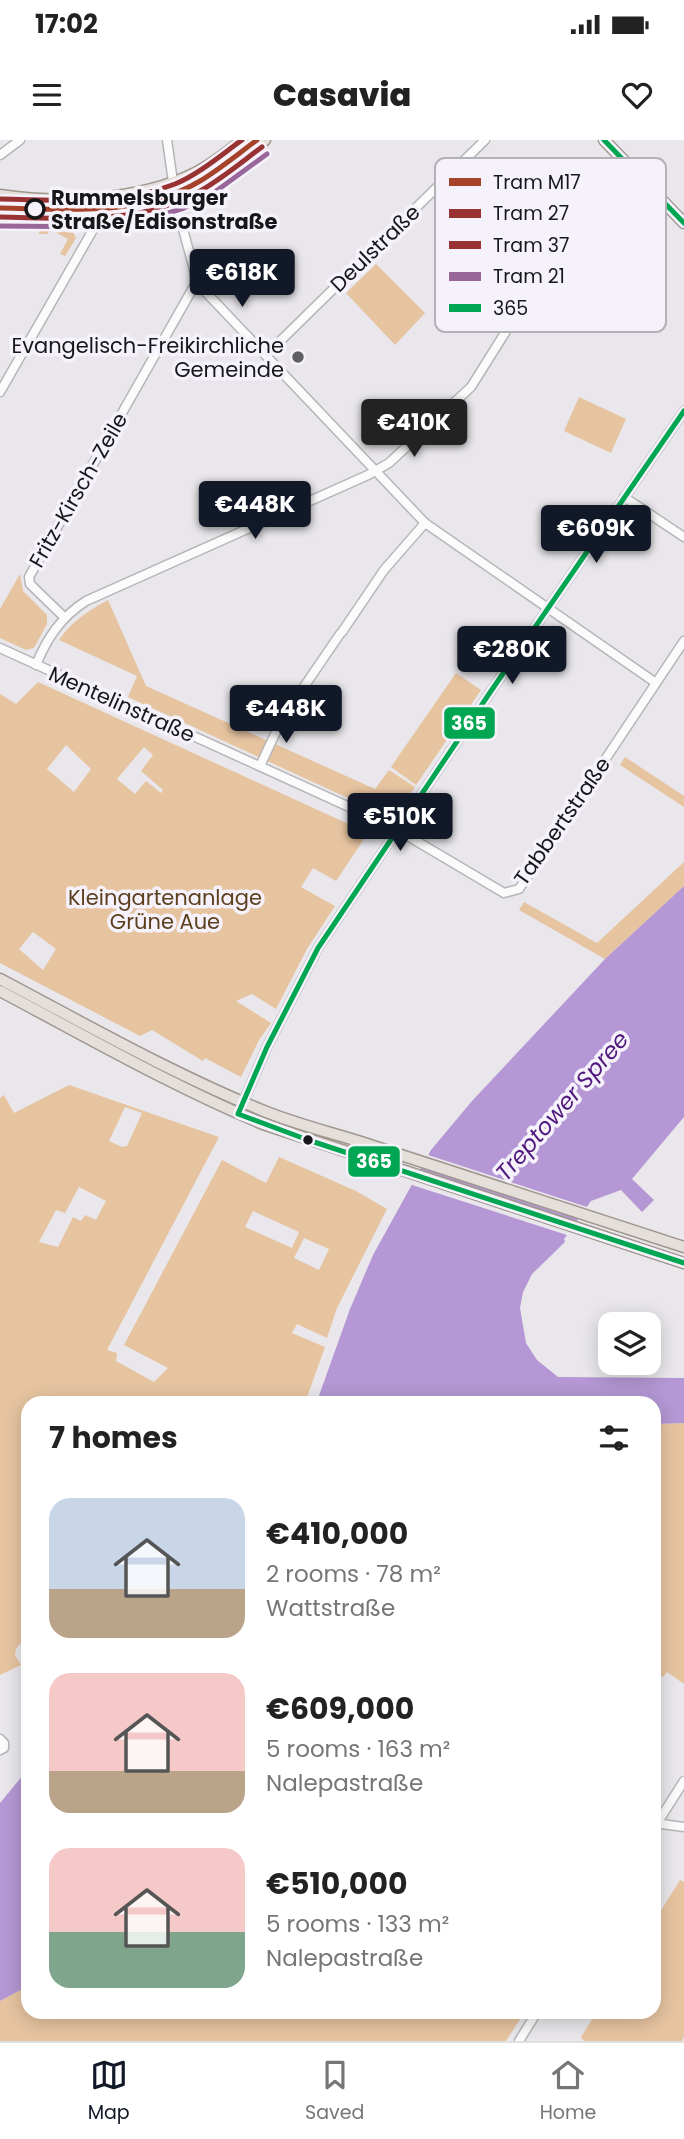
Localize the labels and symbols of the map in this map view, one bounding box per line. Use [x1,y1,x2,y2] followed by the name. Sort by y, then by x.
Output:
[435,158,666,332] legend
[493,169,581,196] text: Tram M17
[51,183,278,236] place label: Rummelsburger Straße/Edisonstraße
[324,198,426,298] street label: Deulstraße
[25,199,45,219] marker: Rummelsburger Straße/Edisonstraße
[493,200,569,227] text: Tram 27
[493,232,569,259] text: Tram 37
[193,250,291,309] pin: €618K
[493,263,565,290] text: Tram 21
[493,295,528,322] text: 365
[11,331,284,384] place label: Evangelisch-Freikirchliche Gemeinde
[290,349,306,365] marker: Evangelisch-Freikirchliche Gemeinde
[365,400,463,459] pin: €410K
[22,407,134,573] street label: Fritz-Kirsch-Zeile
[206,482,304,541] pin: €448K
[547,506,645,565] pin: €609K
[463,626,561,686] pin: €280K
[44,659,200,749] street label: Mentelinstraße
[237,686,335,745] pin: €448K
[443,706,496,740] line badge: 365
[451,710,487,737] text: 365
[507,751,617,891] street label: Tabbertstraße
[351,794,449,853] pin: €510K
[68,883,262,936] park label: Kleingartenanlage Grüne Aue
[488,1024,636,1188] water label: Treptower Spree
[301,1133,315,1147] unlabelled marker
[347,1145,401,1178] line badge: 365
[356,1148,392,1175] text: 365

